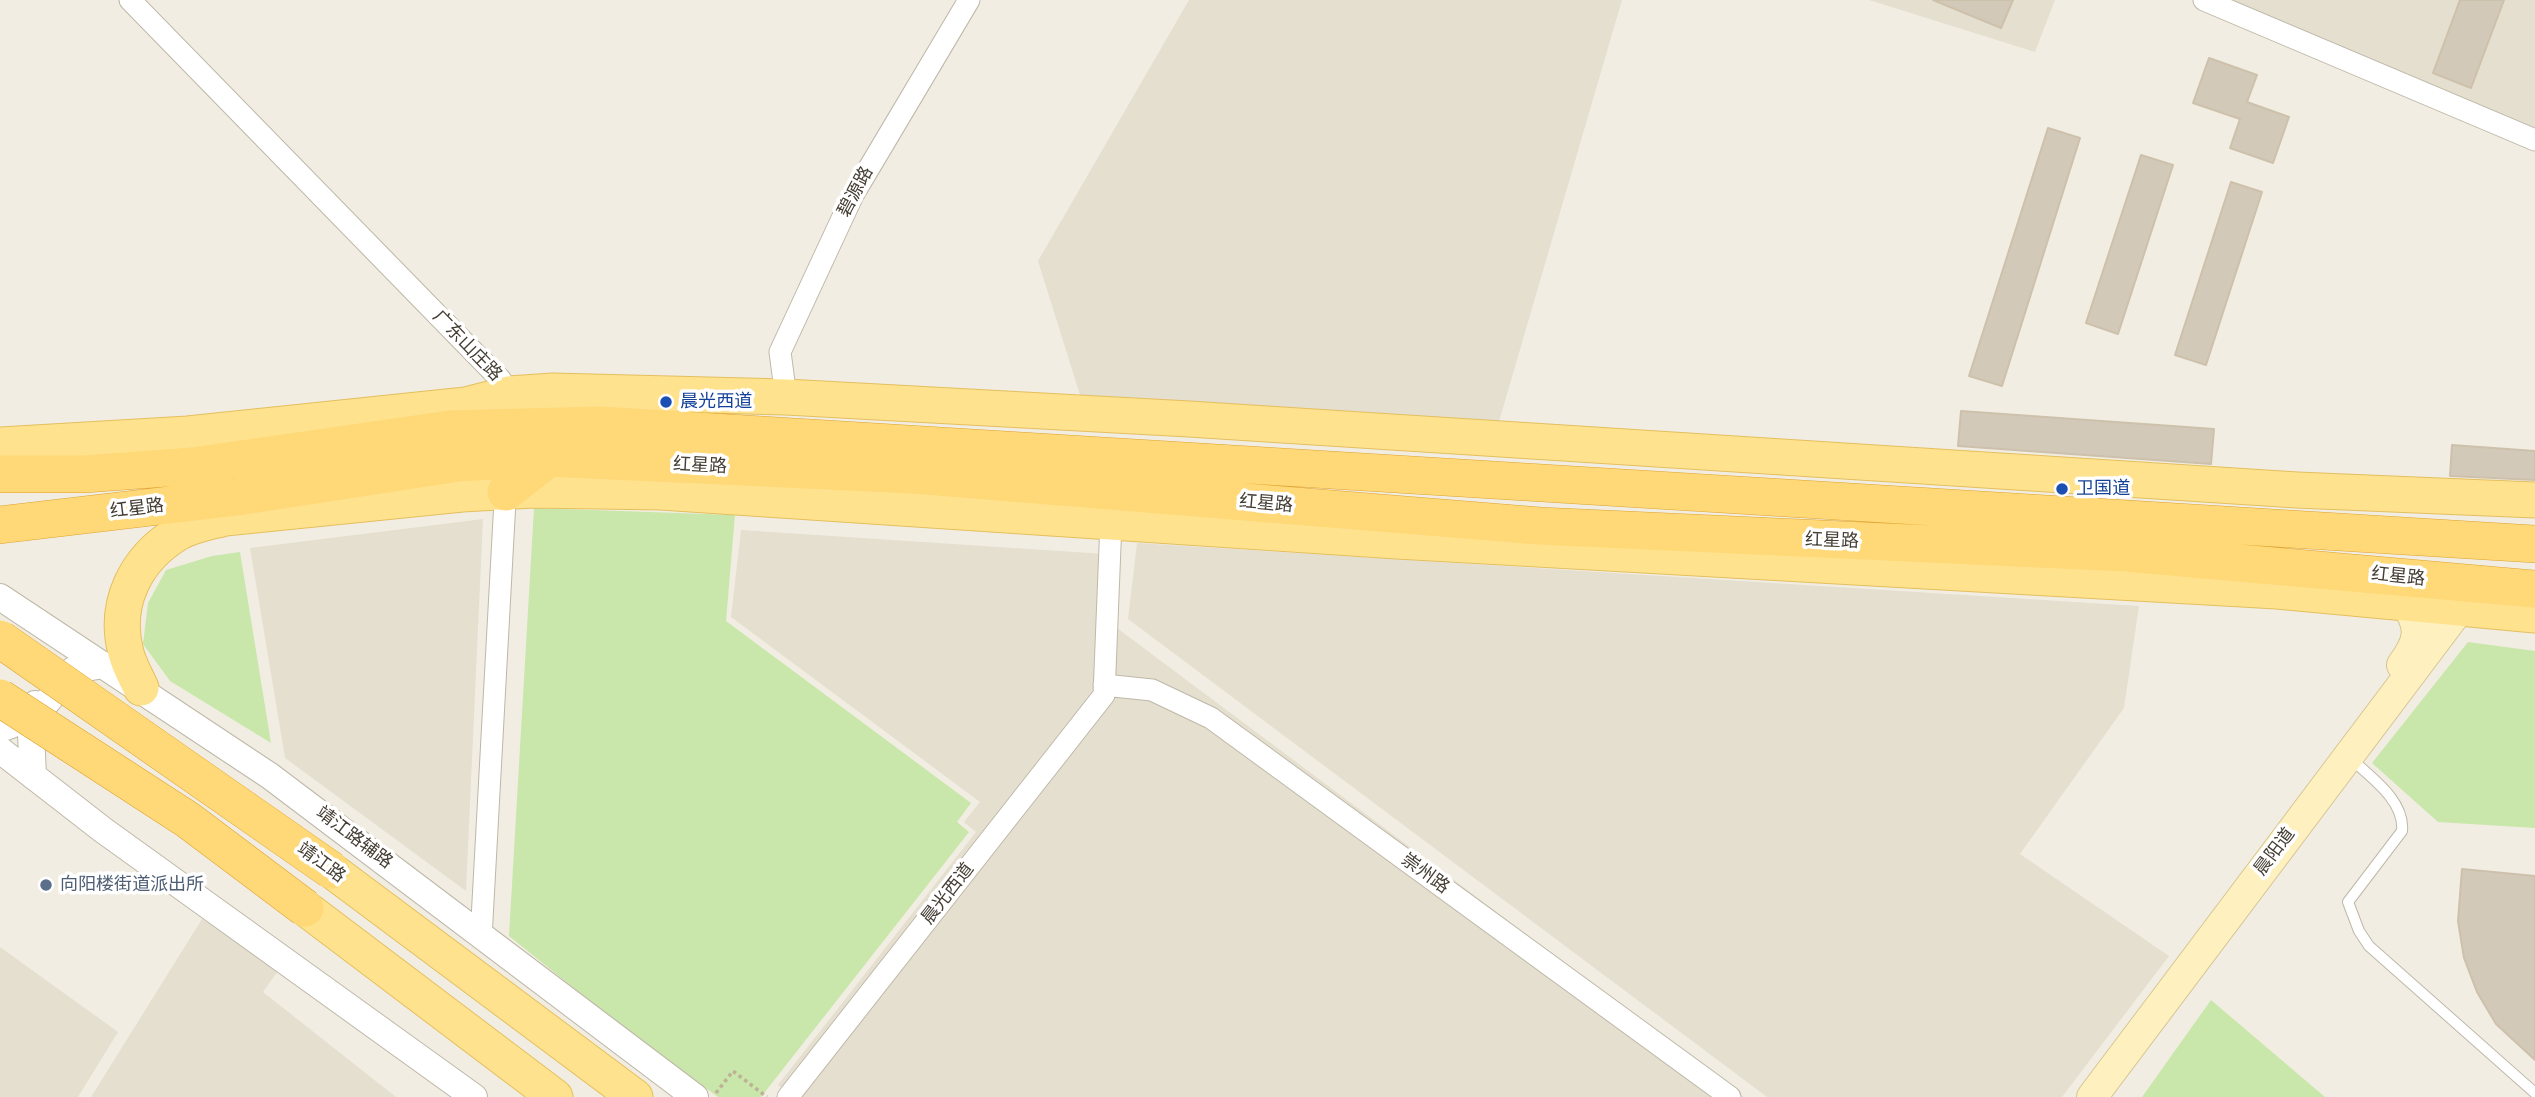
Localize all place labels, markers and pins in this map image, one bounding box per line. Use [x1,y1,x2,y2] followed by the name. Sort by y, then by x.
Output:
[680,391,752,413] place label: 晨光西道
[658,394,674,410] marker: 晨光西道
[2076,478,2130,500] place label: 卫国道
[2054,481,2070,497] marker: 卫国道
[60,874,204,896] place label: 向阳楼街道派出所
[38,877,54,893] marker: 向阳楼街道派出所

